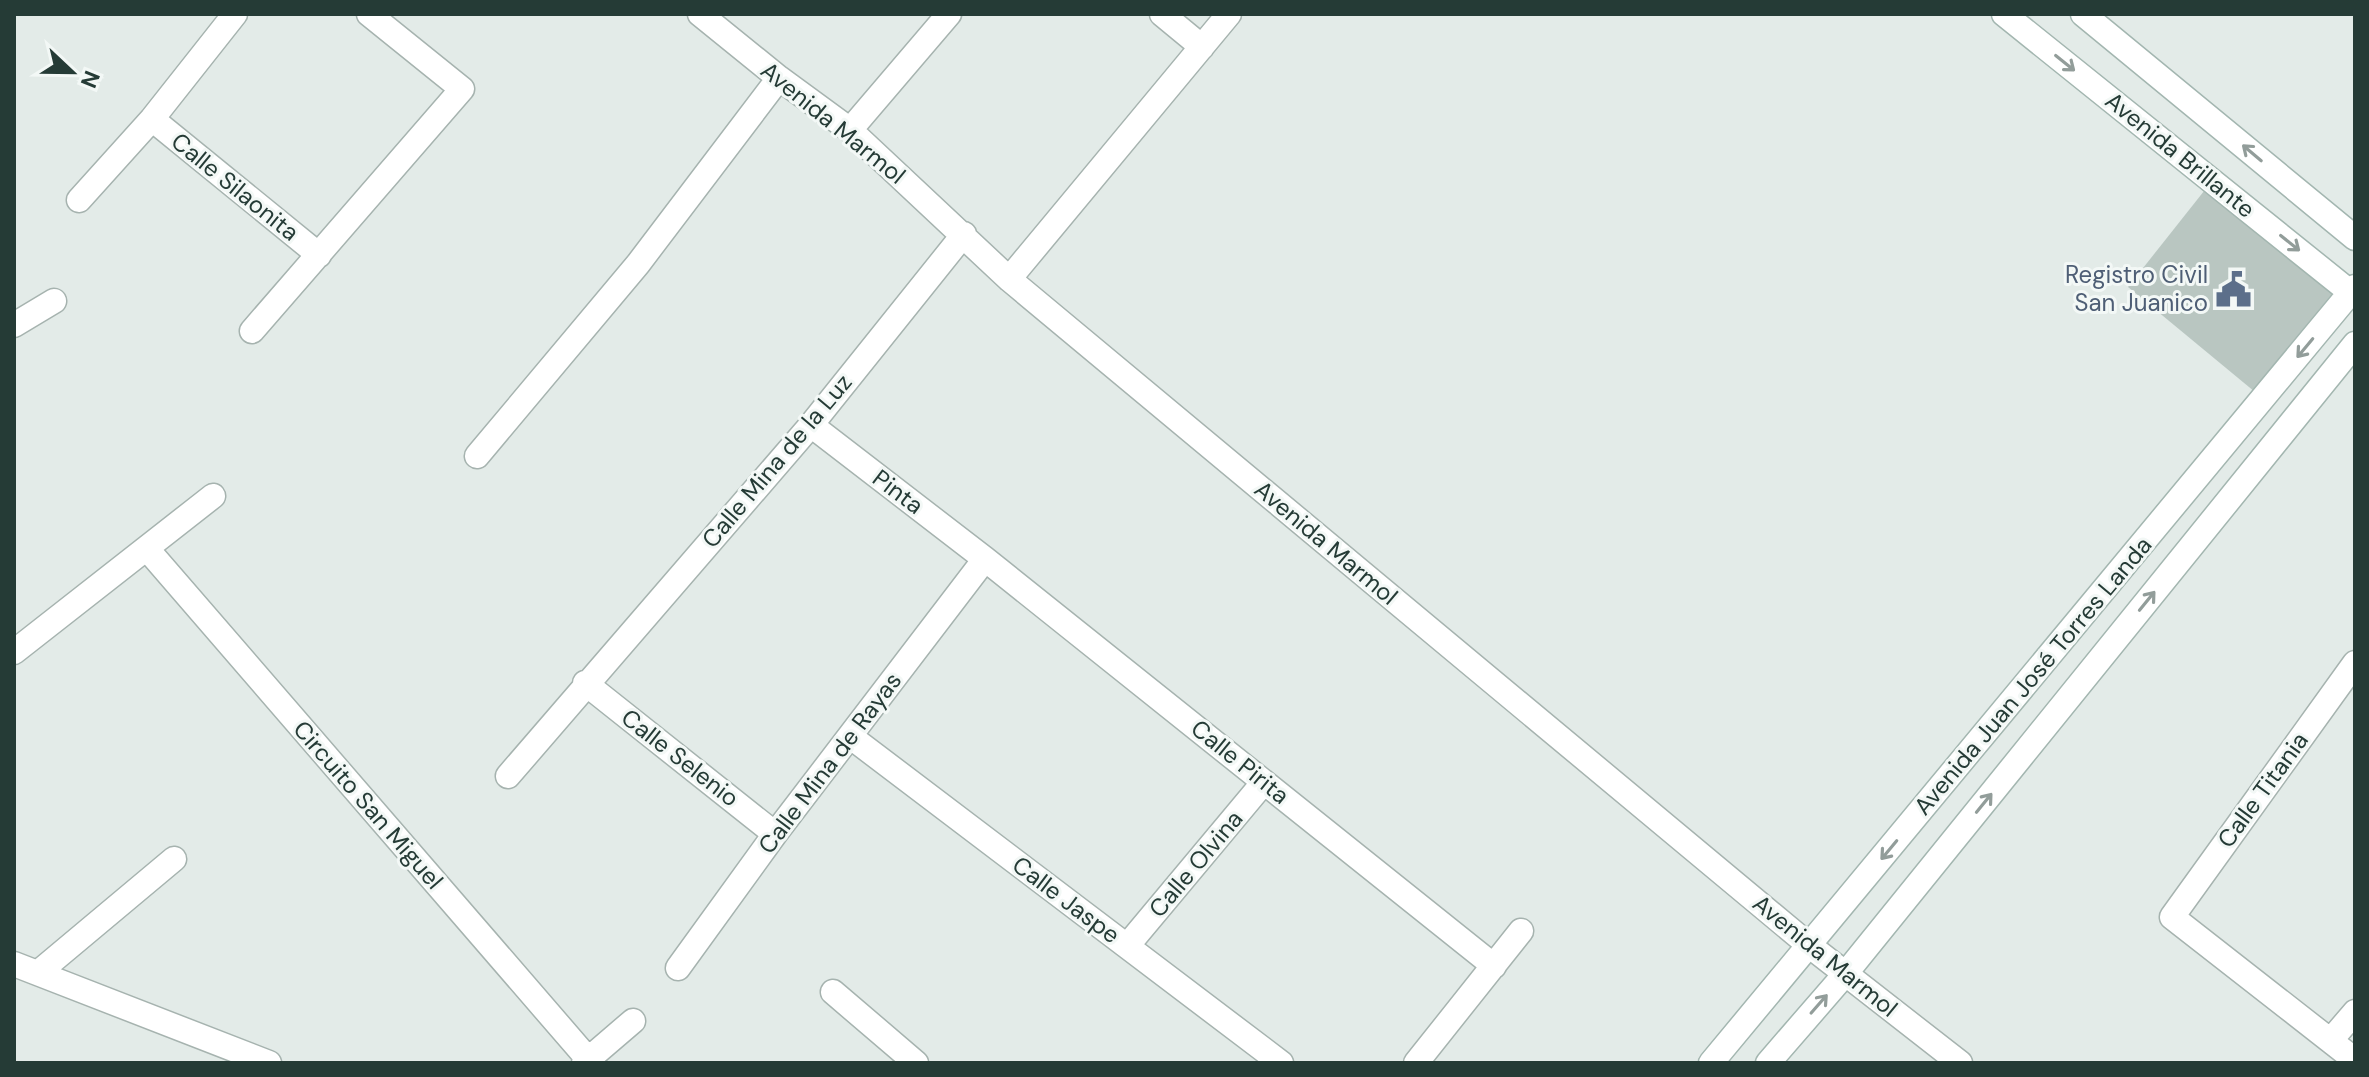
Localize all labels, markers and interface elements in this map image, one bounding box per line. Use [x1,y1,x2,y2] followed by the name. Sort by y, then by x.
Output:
[32,32,112,112] north arrow
[2054,54,2075,72] one-way arrow
[755,55,912,191] street label: Avenida Marmol
[74,66,107,92] text: N
[2099,85,2261,224] street label: Avenida Brillante
[165,126,305,248] street label: Calle Silaonita
[2242,144,2262,162] one-way arrow
[2279,234,2300,252] one-way arrow
[2065,259,2208,318] place label: Registro Civil San Juanico
[2215,270,2253,308] public building icon: Registro Civil San Juanico
[2296,337,2314,357] one-way arrow
[695,367,858,554] street label: Calle Mina de la Luz
[867,462,930,521] street label: Pinta
[1248,474,1404,612] street label: Avenida Marmol
[1907,530,2158,821] street label: Avenida Juan José Torres Landa
[2138,591,2156,612] one-way arrow
[751,666,908,860] street label: Calle Mina de Rayas
[615,702,746,813] street label: Calle Selenio
[1185,713,1296,811] street label: Calle Pirita
[287,714,450,895] street label: Circuito San Miguel
[2210,726,2315,854] street label: Calle Titania
[1975,793,1992,814] one-way arrow
[1142,804,1249,923] street label: Calle Olvina
[1880,839,1898,859] one-way arrow
[1006,849,1126,950] street label: Calle Jaspe
[1747,888,1904,1024] street label: Avenida Marmol
[1810,995,1828,1015] one-way arrow

